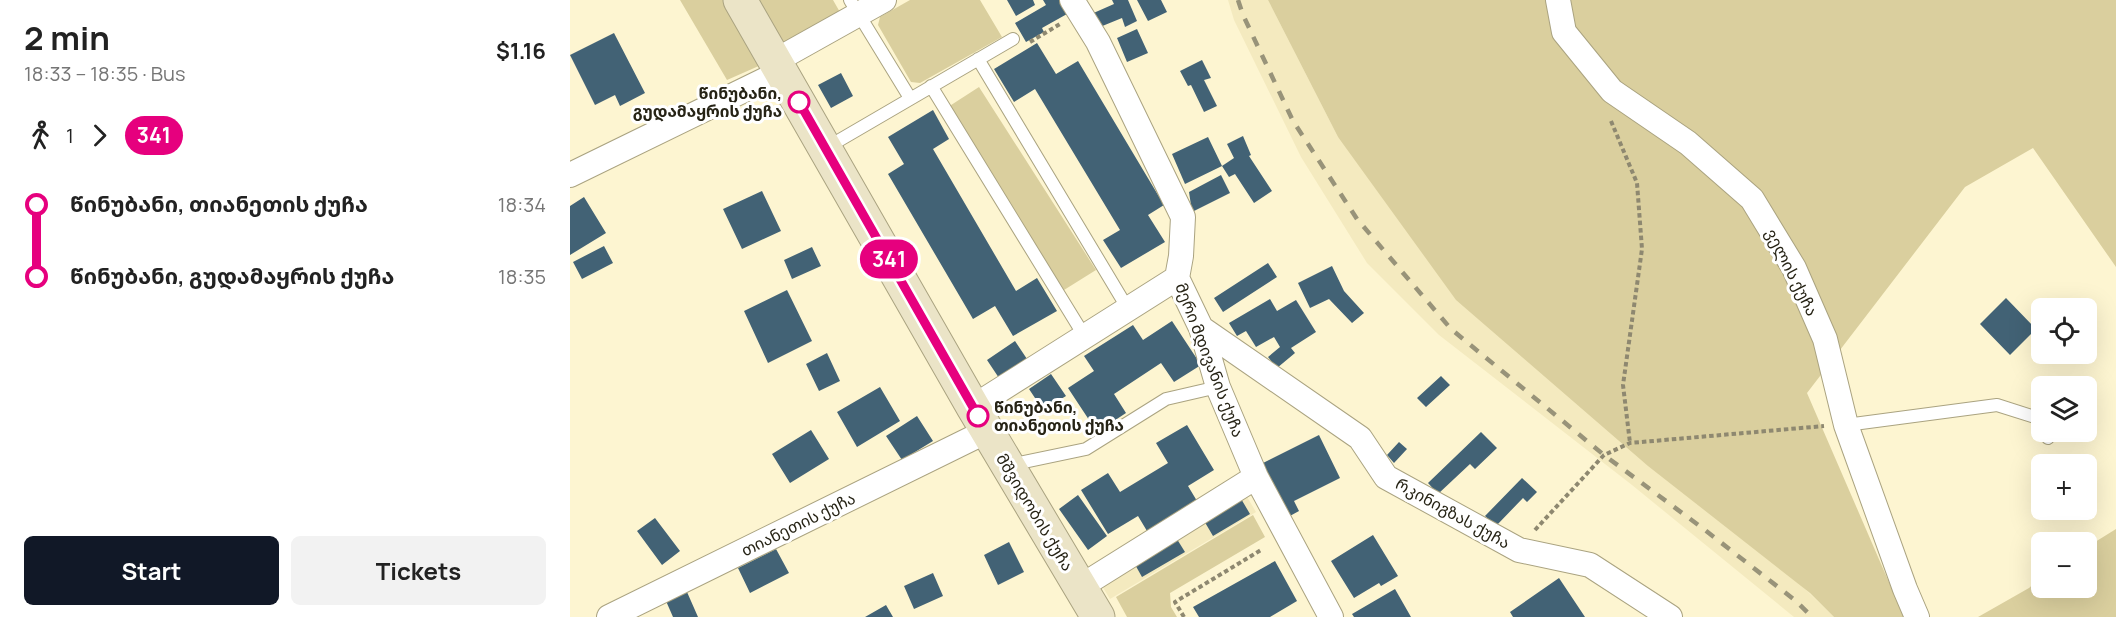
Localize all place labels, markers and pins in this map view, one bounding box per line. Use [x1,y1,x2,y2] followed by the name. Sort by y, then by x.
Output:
[633,82,782,122] place label: წინუბანი, გუდამაყრის ქუჩა
[788,91,810,113] marker: წინუბანი, გუდამაყრის ქუჩა
[994,396,1124,436] place label: წინუბანი, თიანეთის ქუჩა
[967,405,989,427] marker: წინუბანი, თიანეთის ქუჩა

